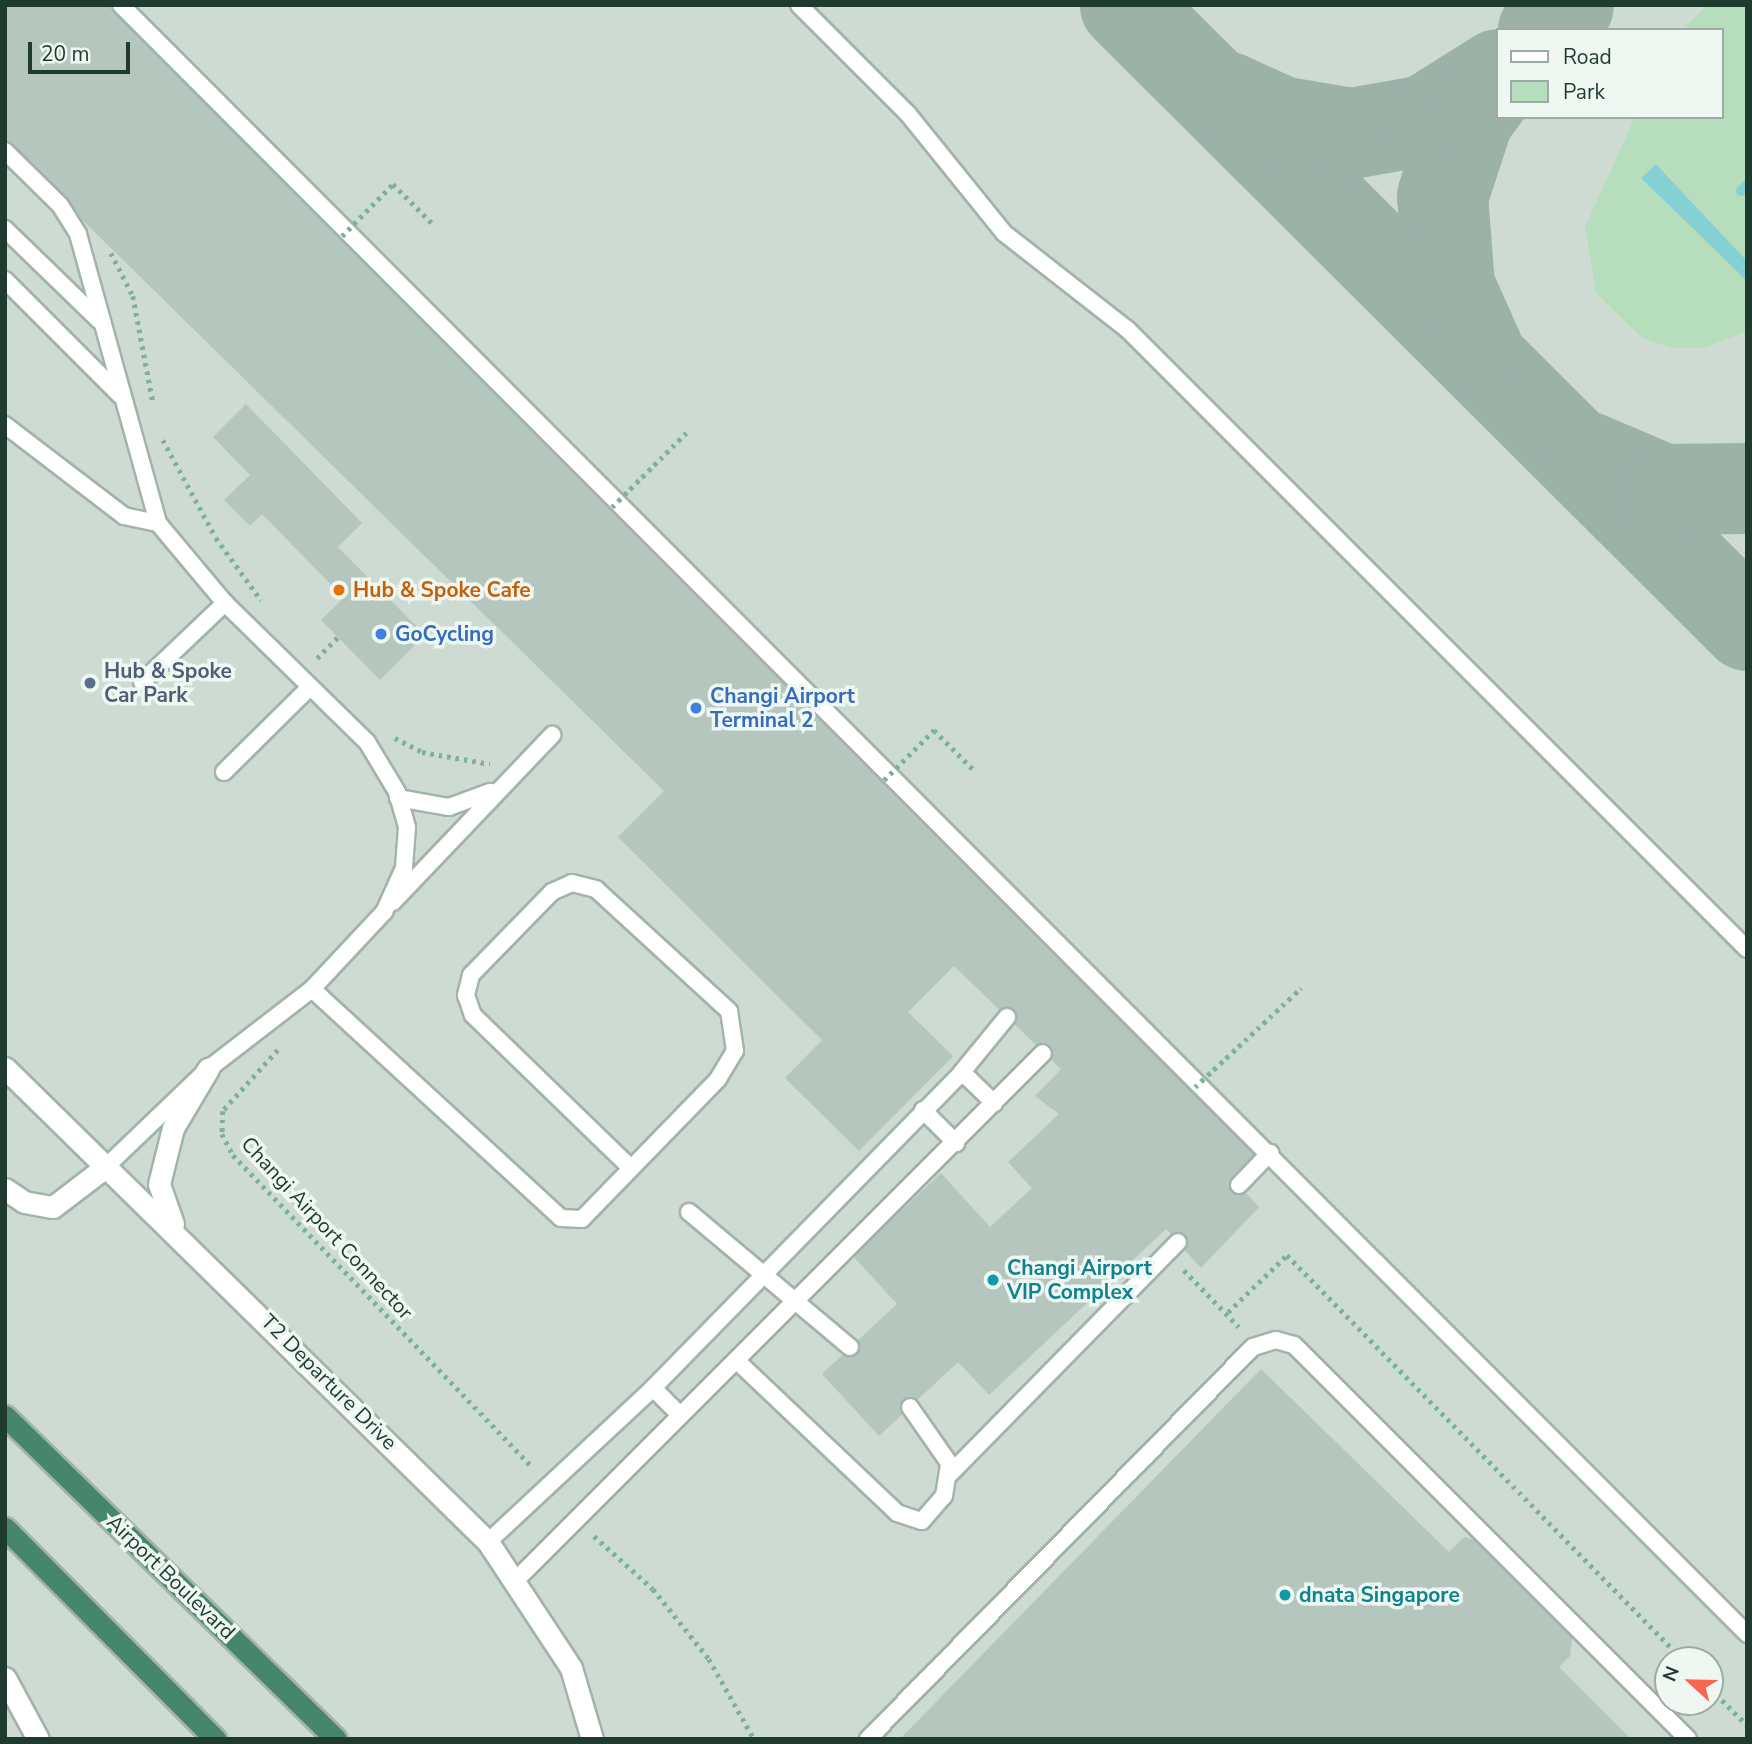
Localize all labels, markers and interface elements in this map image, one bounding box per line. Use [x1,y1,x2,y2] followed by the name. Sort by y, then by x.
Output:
[32,28,133,72] scale bar
[1496,28,1724,119] legend
[41,40,90,68] text: 20 m
[1563,43,1612,71] text: Road
[1563,78,1605,106] text: Park
[353,577,531,603] place label: Hub & Spoke Cafe
[331,582,347,598] marker: Hub & Spoke Cafe
[395,621,494,647] place label: GoCycling
[373,626,389,642] marker: GoCycling
[104,658,232,708] place label: Hub & Spoke Car Park
[82,675,98,691] marker: Hub & Spoke Car Park
[710,683,855,733] place label: Changi Airport Terminal 2
[688,700,704,716] marker: Changi Airport Terminal 2
[236,1131,418,1325] street label: Changi Airport Connector
[1007,1255,1152,1305] place label: Changi Airport VIP Complex
[985,1272,1001,1288] marker: Changi Airport VIP Complex
[256,1309,402,1455] street label: T2 Departure Drive
[102,1509,240,1645] street label: Airport Boulevard
[1299,1582,1460,1608] place label: dnata Singapore
[1277,1587,1293,1603] marker: dnata Singapore
[1654,1646,1724,1716] north arrow
[1657,1662,1686,1685] text: N

